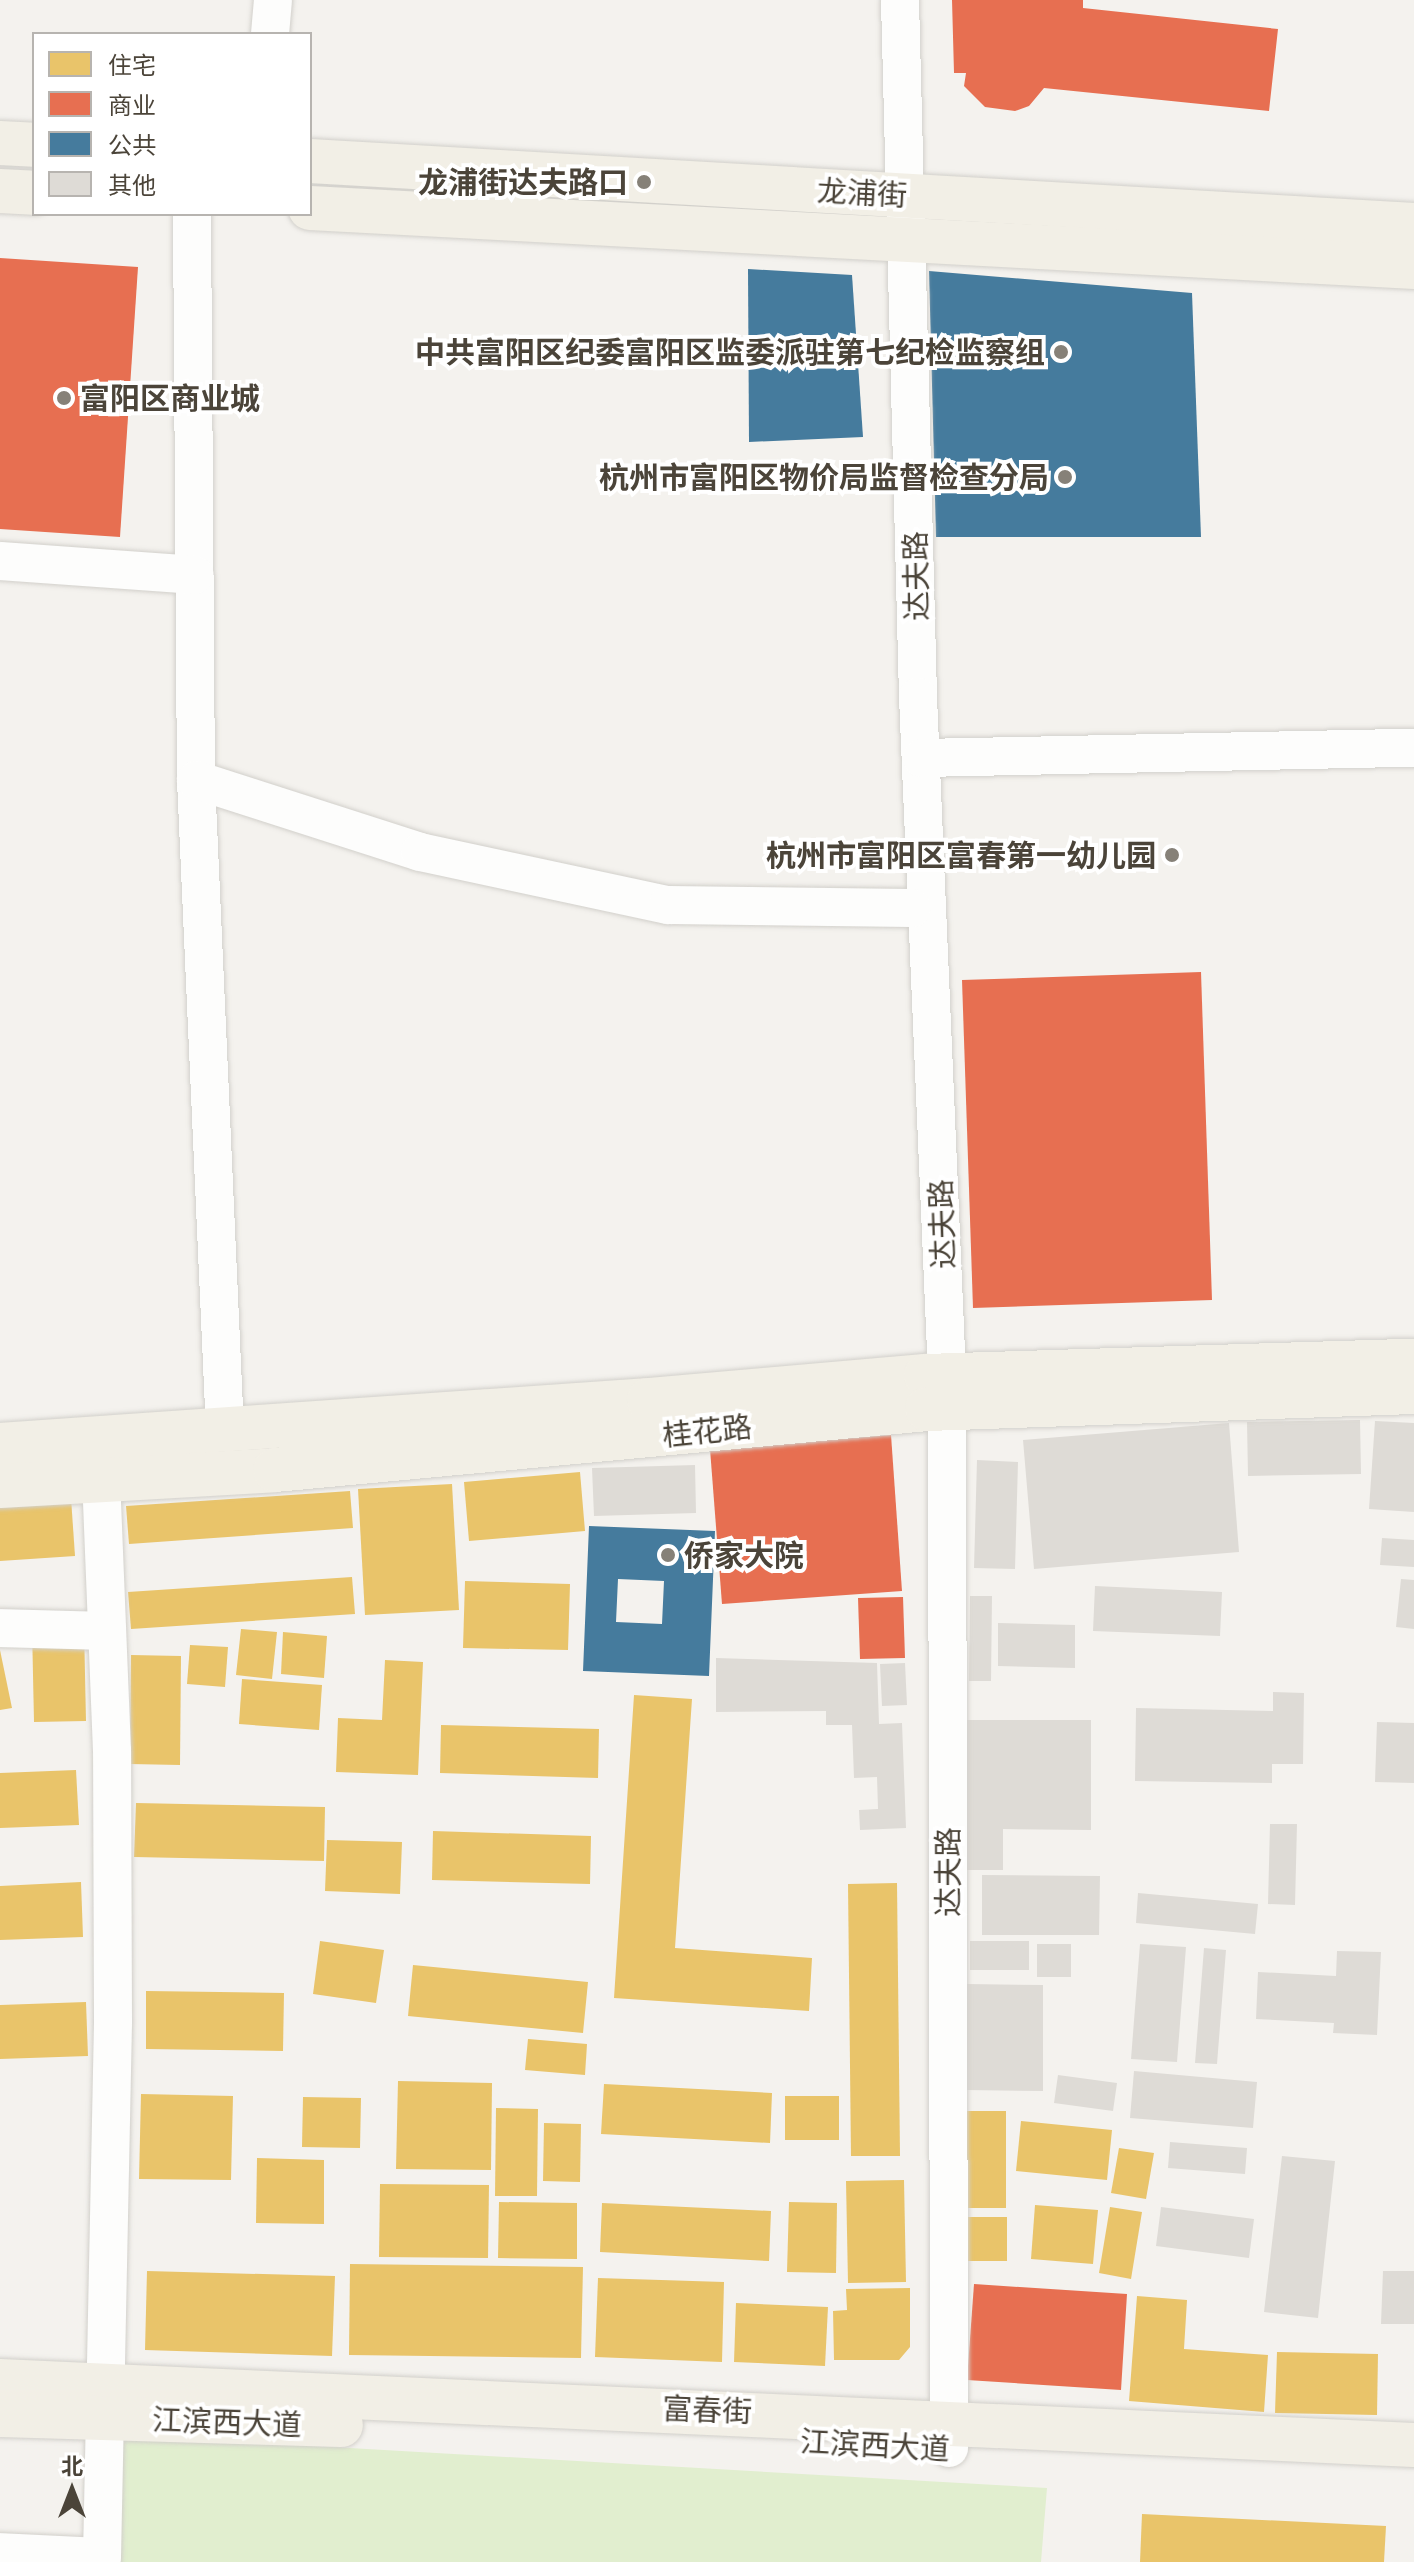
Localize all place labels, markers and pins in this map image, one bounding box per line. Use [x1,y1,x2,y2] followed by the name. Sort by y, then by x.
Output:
[418,164,628,200] place label: 龙浦街达夫路口
[635,173,653,191] marker: 龙浦街达夫路口
[415,334,1045,370] place label: 中共富阳区纪委富阳区监委派驻第七纪检监察组
[1052,343,1070,361] marker: 中共富阳区纪委富阳区监委派驻第七纪检监察组
[80,380,260,416] place label: 富阳区商业城
[55,389,73,407] marker: 富阳区商业城
[599,459,1049,495] place label: 杭州市富阳区物价局监督检查分局
[1056,468,1074,486] marker: 杭州市富阳区物价局监督检查分局
[766,837,1156,873] place label: 杭州市富阳区富春第一幼儿园
[1163,846,1181,864] marker: 杭州市富阳区富春第一幼儿园
[684,1537,804,1573] place label: 侨家大院
[659,1546,677,1564] marker: 侨家大院

